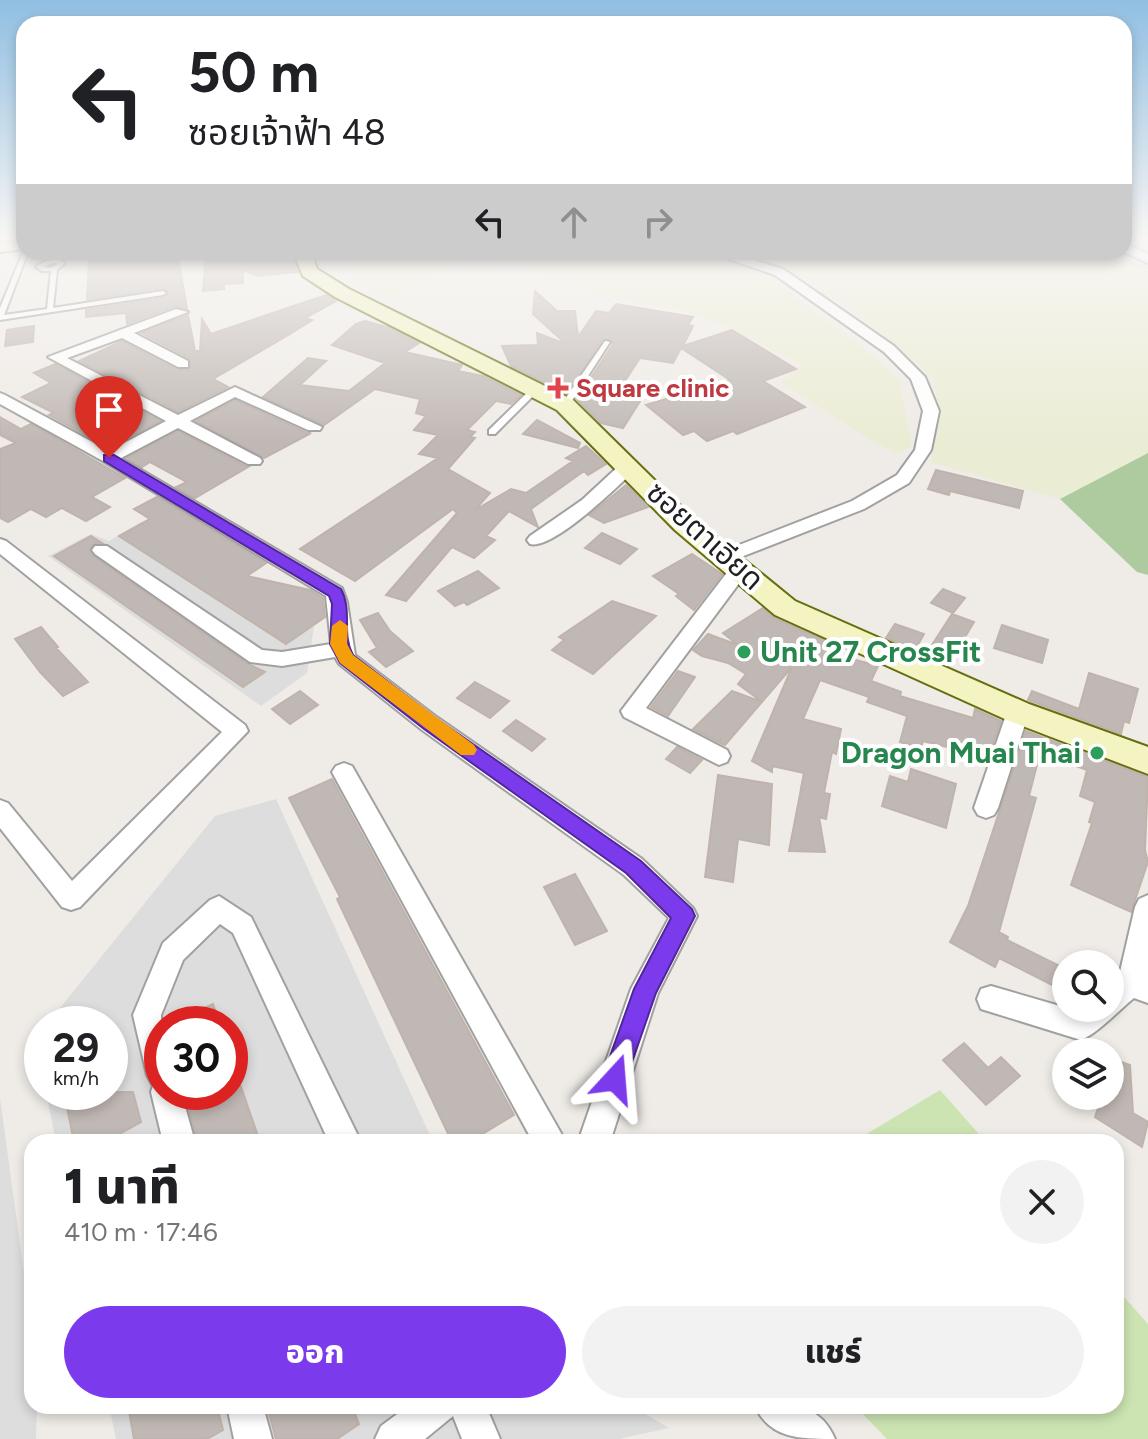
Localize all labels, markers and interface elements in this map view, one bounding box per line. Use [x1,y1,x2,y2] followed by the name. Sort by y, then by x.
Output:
[188,39,319,106] text: 50 m
[56,48,160,152] icon: left
[188,111,386,154] text: ซอยเจ้าฟ้า 48
[468,200,512,244] icon: left
[552,200,596,244] icon: ahead
[636,200,680,244] icon: right
[576,372,729,404] place label: Square clinic
[75,376,143,458] pin
[547,377,569,399] marker: Square clinic
[87,388,131,432] icon: arrive
[639,473,772,598] street label: ซอยตาเอียด
[760,633,981,670] place label: Unit 27 CrossFit
[735,643,753,661] marker: Unit 27 CrossFit
[841,734,1081,771] place label: Dragon Muai Thai
[1088,744,1106,762] marker: Dragon Muai Thai
[1052,950,1124,1110] map controls
[1052,950,1124,1022] button: search
[144,1006,248,1110] speed limit sign: 30
[53,1024,99,1072] text: 29
[573,1037,657,1121] position arrow
[1052,1038,1124,1110] button: layers
[53,1066,99,1090] text: km/h
[64,1157,180,1215] text: 1 นาที
[1000,1160,1084,1244] button: close
[64,1216,218,1248] text: 410 m · 17:46
[64,1306,566,1398] button: ออก
[582,1306,1084,1398] button: แชร์

